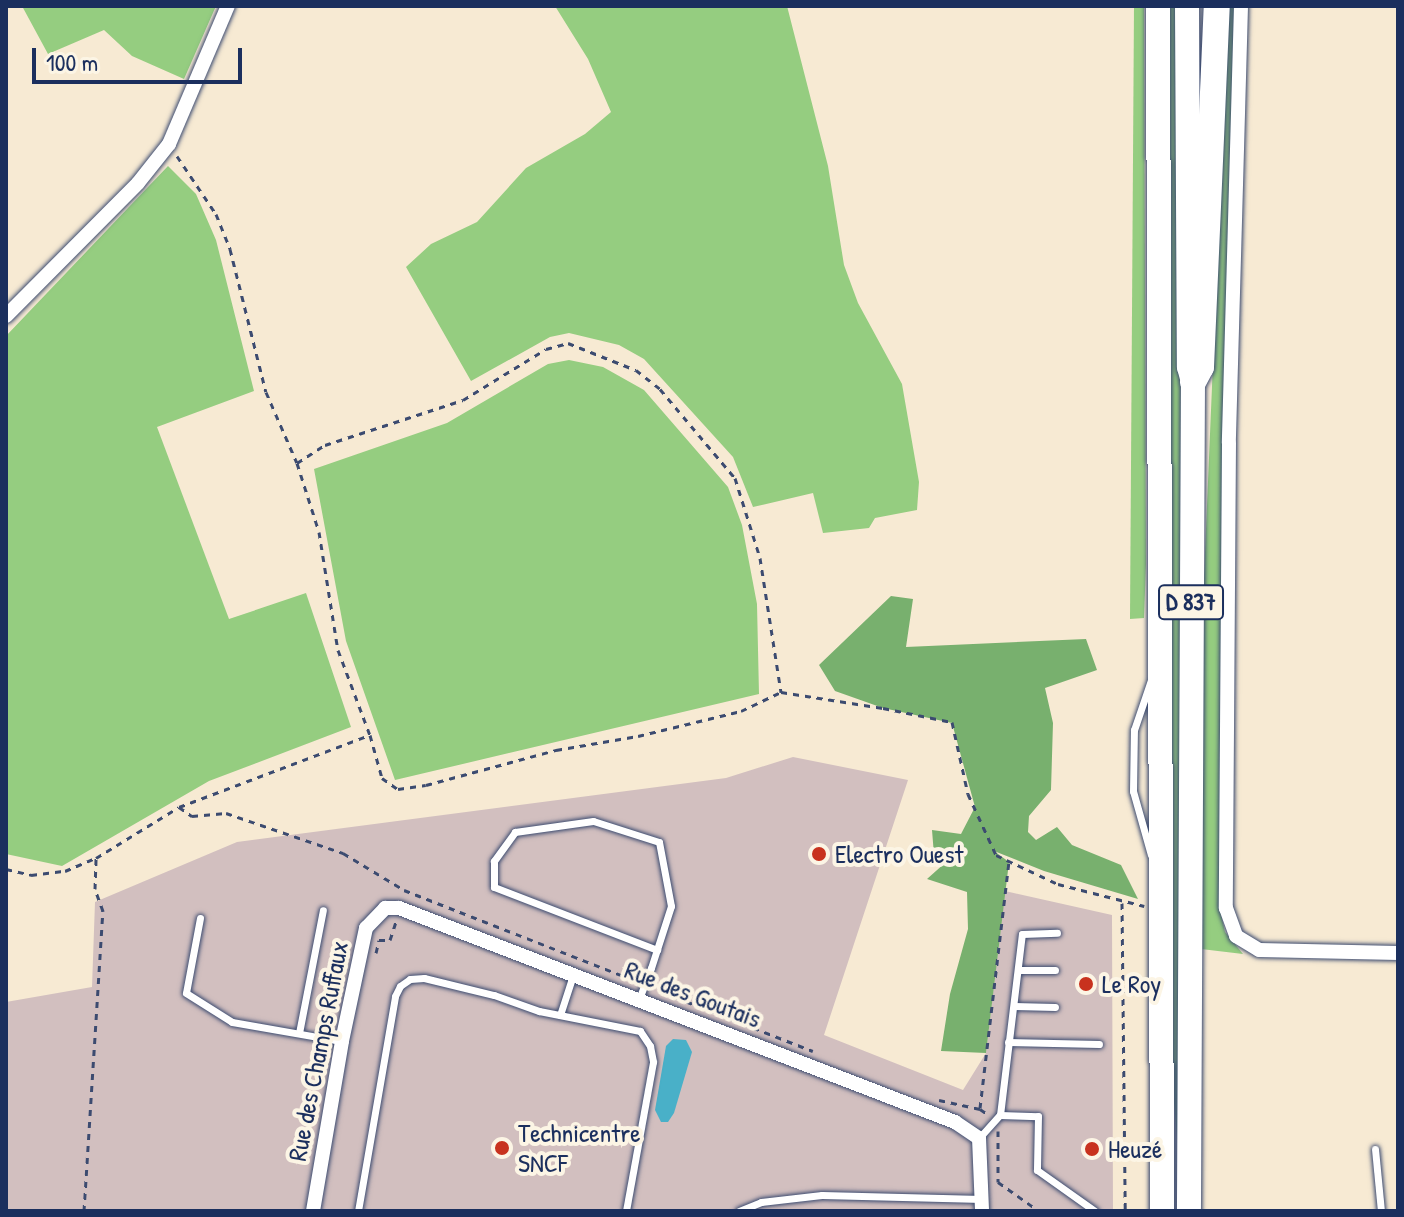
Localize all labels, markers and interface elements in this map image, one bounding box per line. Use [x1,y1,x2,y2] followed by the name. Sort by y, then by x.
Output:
[36,32,246,82] scale bar
[46,46,98,78] text: 100 m
[1157,582,1225,622] road number: D 837
[835,838,963,870] place label: Electro Ouest
[810,845,828,863] marker: Electro Ouest
[281,938,355,1164] street label: Rue des Champs Ruffaux
[621,954,765,1034] street label: Rue des Goutais
[1102,968,1161,1000] place label: Le Roy
[1077,975,1095,993] marker: Le Roy
[518,1117,641,1178] place label: Technicentre SNCF
[1108,1133,1162,1165] place label: Heuzé
[493,1139,511,1157] marker: Technicentre SNCF
[1083,1140,1101,1158] marker: Heuzé

